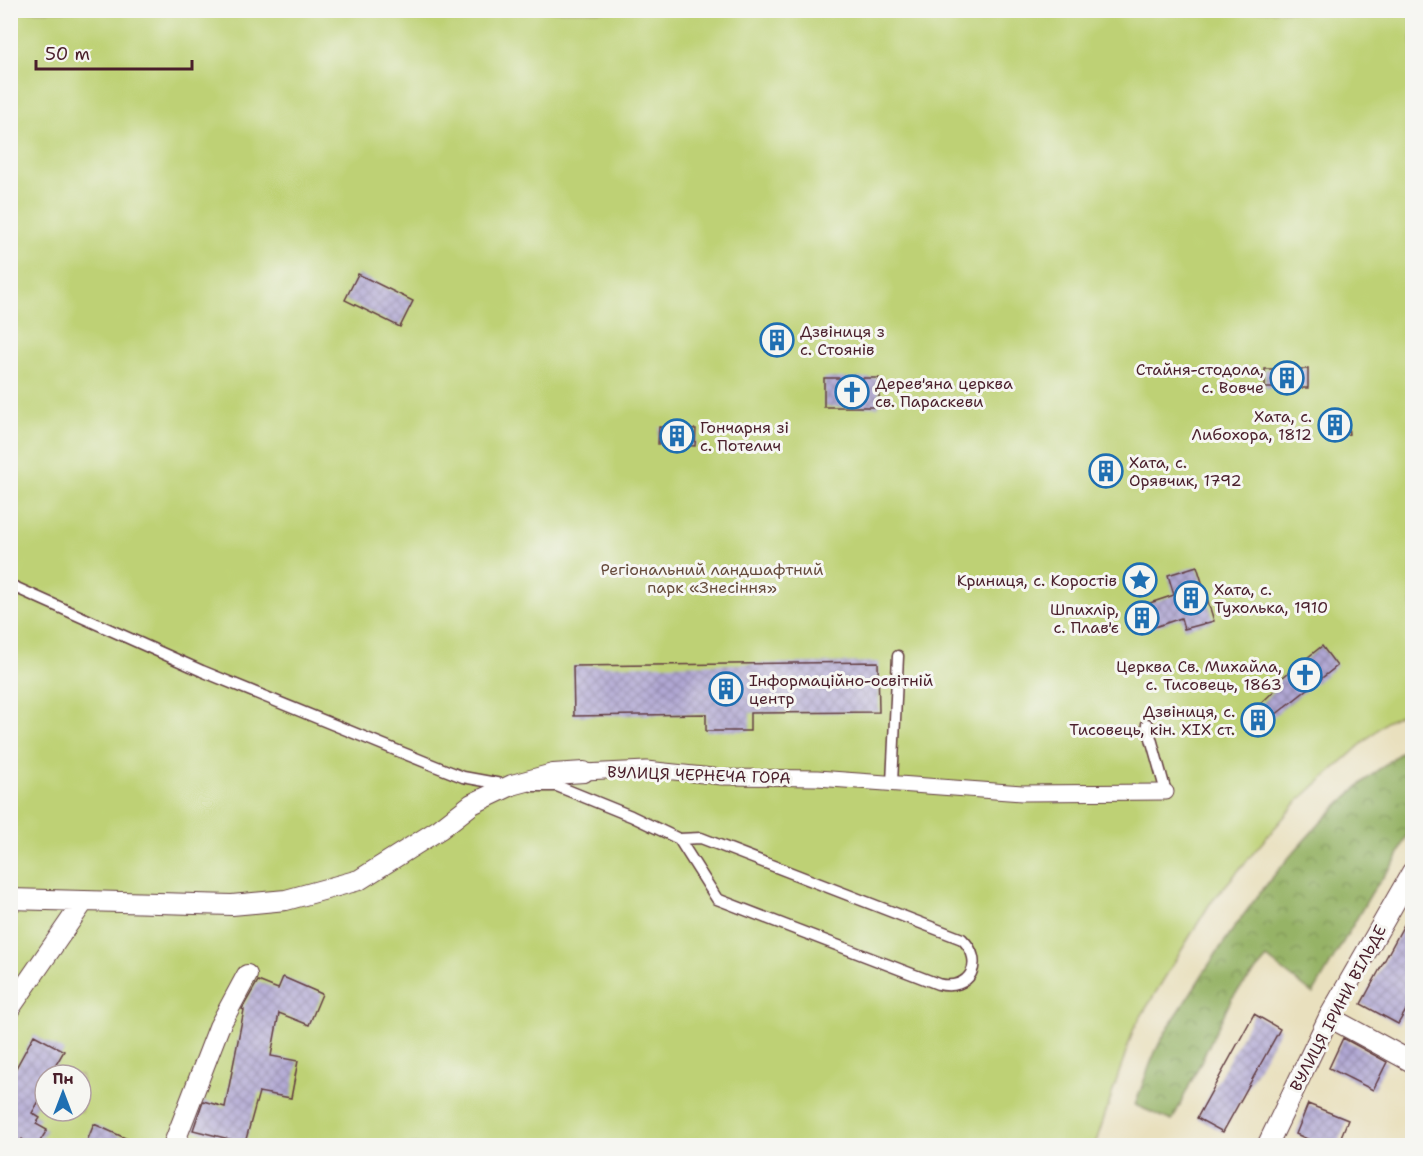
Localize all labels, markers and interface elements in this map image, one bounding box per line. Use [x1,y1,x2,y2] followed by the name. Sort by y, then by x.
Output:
[36,33,192,71] scale bar
[45,42,90,66] text: 50 m
[800,321,885,360] place label: Дзвіниця з с. Стоянів
[759,322,795,358] building icon: Дзвіниця з с. Стоянів
[1136,359,1264,398] place label: Стайня-стодола, с. Вовче
[1269,360,1305,396] building icon: Стайня-стодола, с. Вовче
[875,373,1013,412] place label: Дерев'яна церква св. Параскеви
[834,374,870,410] church icon: Дерев'яна церква св. Параскеви
[1192,406,1312,445] place label: Хата, с. Либохора, 1812
[1317,407,1353,443] building icon: Хата, с. Либохора, 1812
[700,417,789,456] place label: Гончарня зі с. Потелич
[659,418,695,454] building icon: Гончарня зі с. Потелич
[1129,452,1242,491] place label: Хата, с. Орявчик, 1792
[1088,453,1124,489] building icon: Хата, с. Орявчик, 1792
[601,559,823,598] park label: Регіональний ландшафтний парк «Знесіння»
[1122,562,1158,598] place icon: Криниця, с. Коростів
[957,570,1117,591] place label: Криниця, с. Коростів
[1214,579,1328,618] place label: Хата, с. Тухолька, 1910
[1173,580,1209,616] building icon: Хата, с. Тухолька, 1910
[1050,599,1119,638] place label: Шпихлір, с. Плав'є
[1124,600,1160,636] building icon: Шпихлір, с. Плав'є
[1116,656,1282,695] place label: Церква Св. Михайла, с. Тисовець, 1863
[1287,657,1323,693] church icon: Церква Св. Михайла, с. Тисовець, 1863
[749,670,933,709] place label: Інформаційно-освітній центр
[708,671,744,707] building icon: Інформаційно-освітній центр
[1069,701,1235,740] place label: Дзвіниця, с. Тисовець, кін. XIX ст.
[1240,702,1276,738] building icon: Дзвіниця, с. Тисовець, кін. XIX ст.
[607,761,791,789] street label: ВУЛИЦЯ ЧЕРНЕЧА ГОРА
[1285,921,1391,1095] street label: ВУЛИЦЯ ІРИНИ ВІЛЬДЕ
[33,1063,93,1123] north arrow
[52,1068,74,1089] text: Пн

